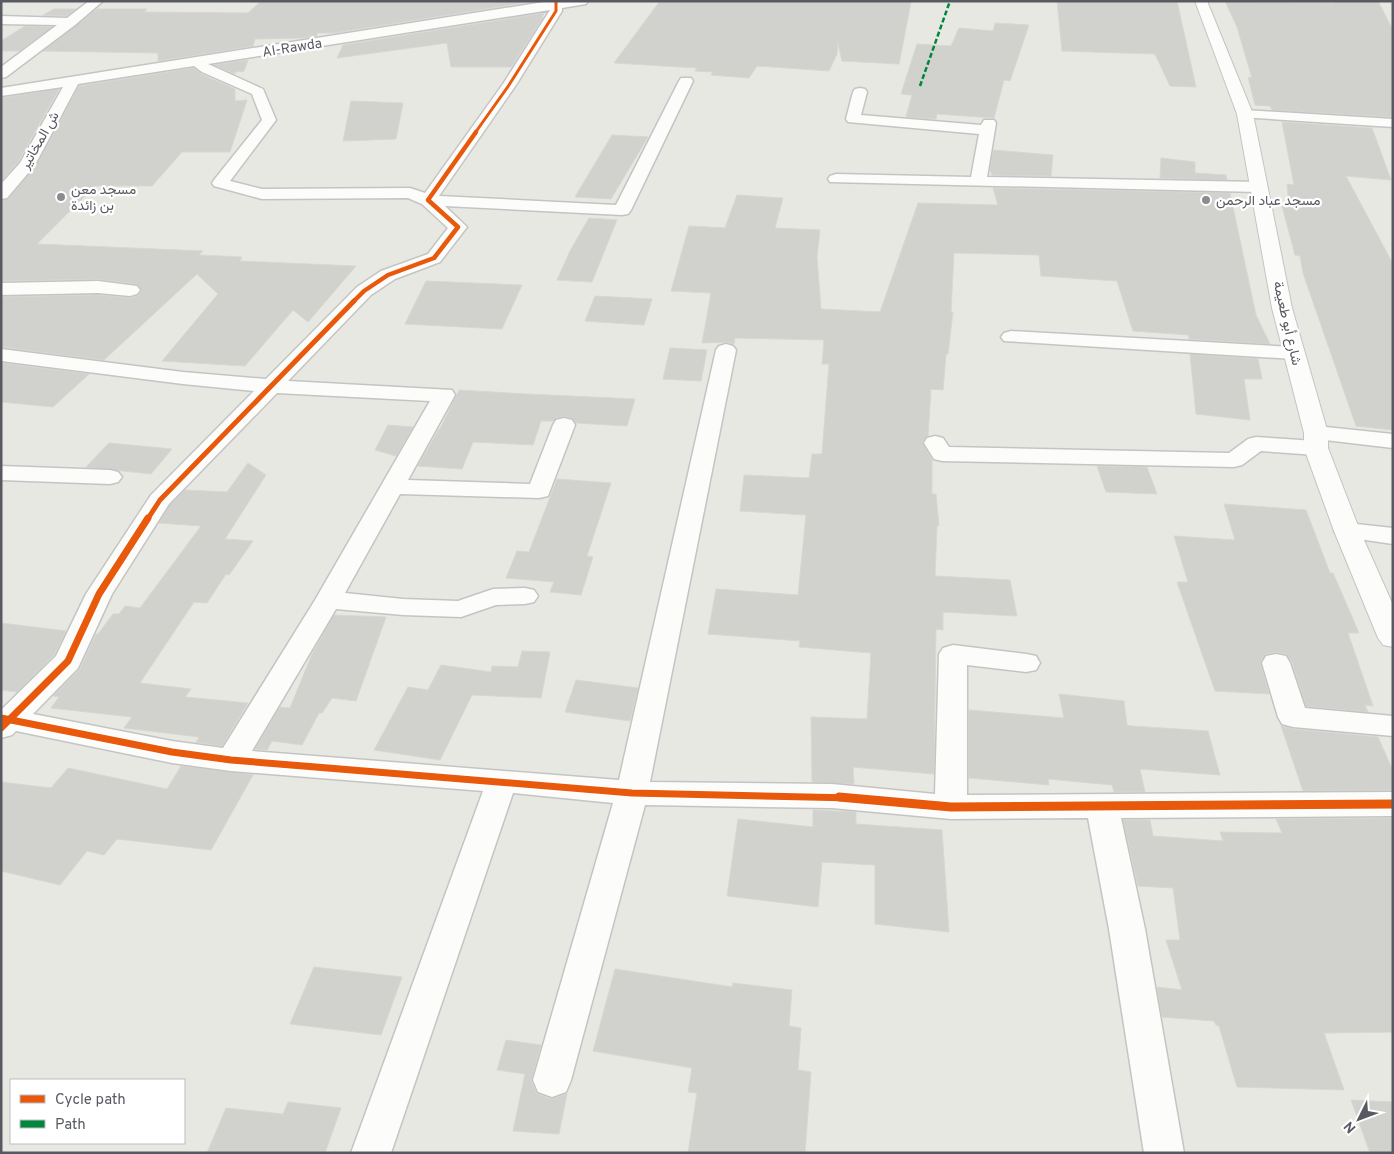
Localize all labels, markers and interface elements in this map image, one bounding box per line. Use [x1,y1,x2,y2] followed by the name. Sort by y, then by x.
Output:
[261,35,323,62] street label: Al-Rawda
[17,109,64,173] street label: ش المخاتير
[71,182,136,215] place label: مسجد معن بن زائدة
[55,191,67,203] marker: مسجد معن بن زائدة
[1216,193,1320,210] place label: مسجد عباد الرحمن
[1200,194,1212,206] marker: مسجد عباد الرحمن
[1268,280,1304,367] street label: شارع أبو طعيمة
[10,1079,185,1144] legend
[55,1091,126,1110] text: Cycle path
[1334,1094,1384,1144] north arrow
[55,1116,86,1135] text: Path
[1341,1117,1360,1136] text: N

